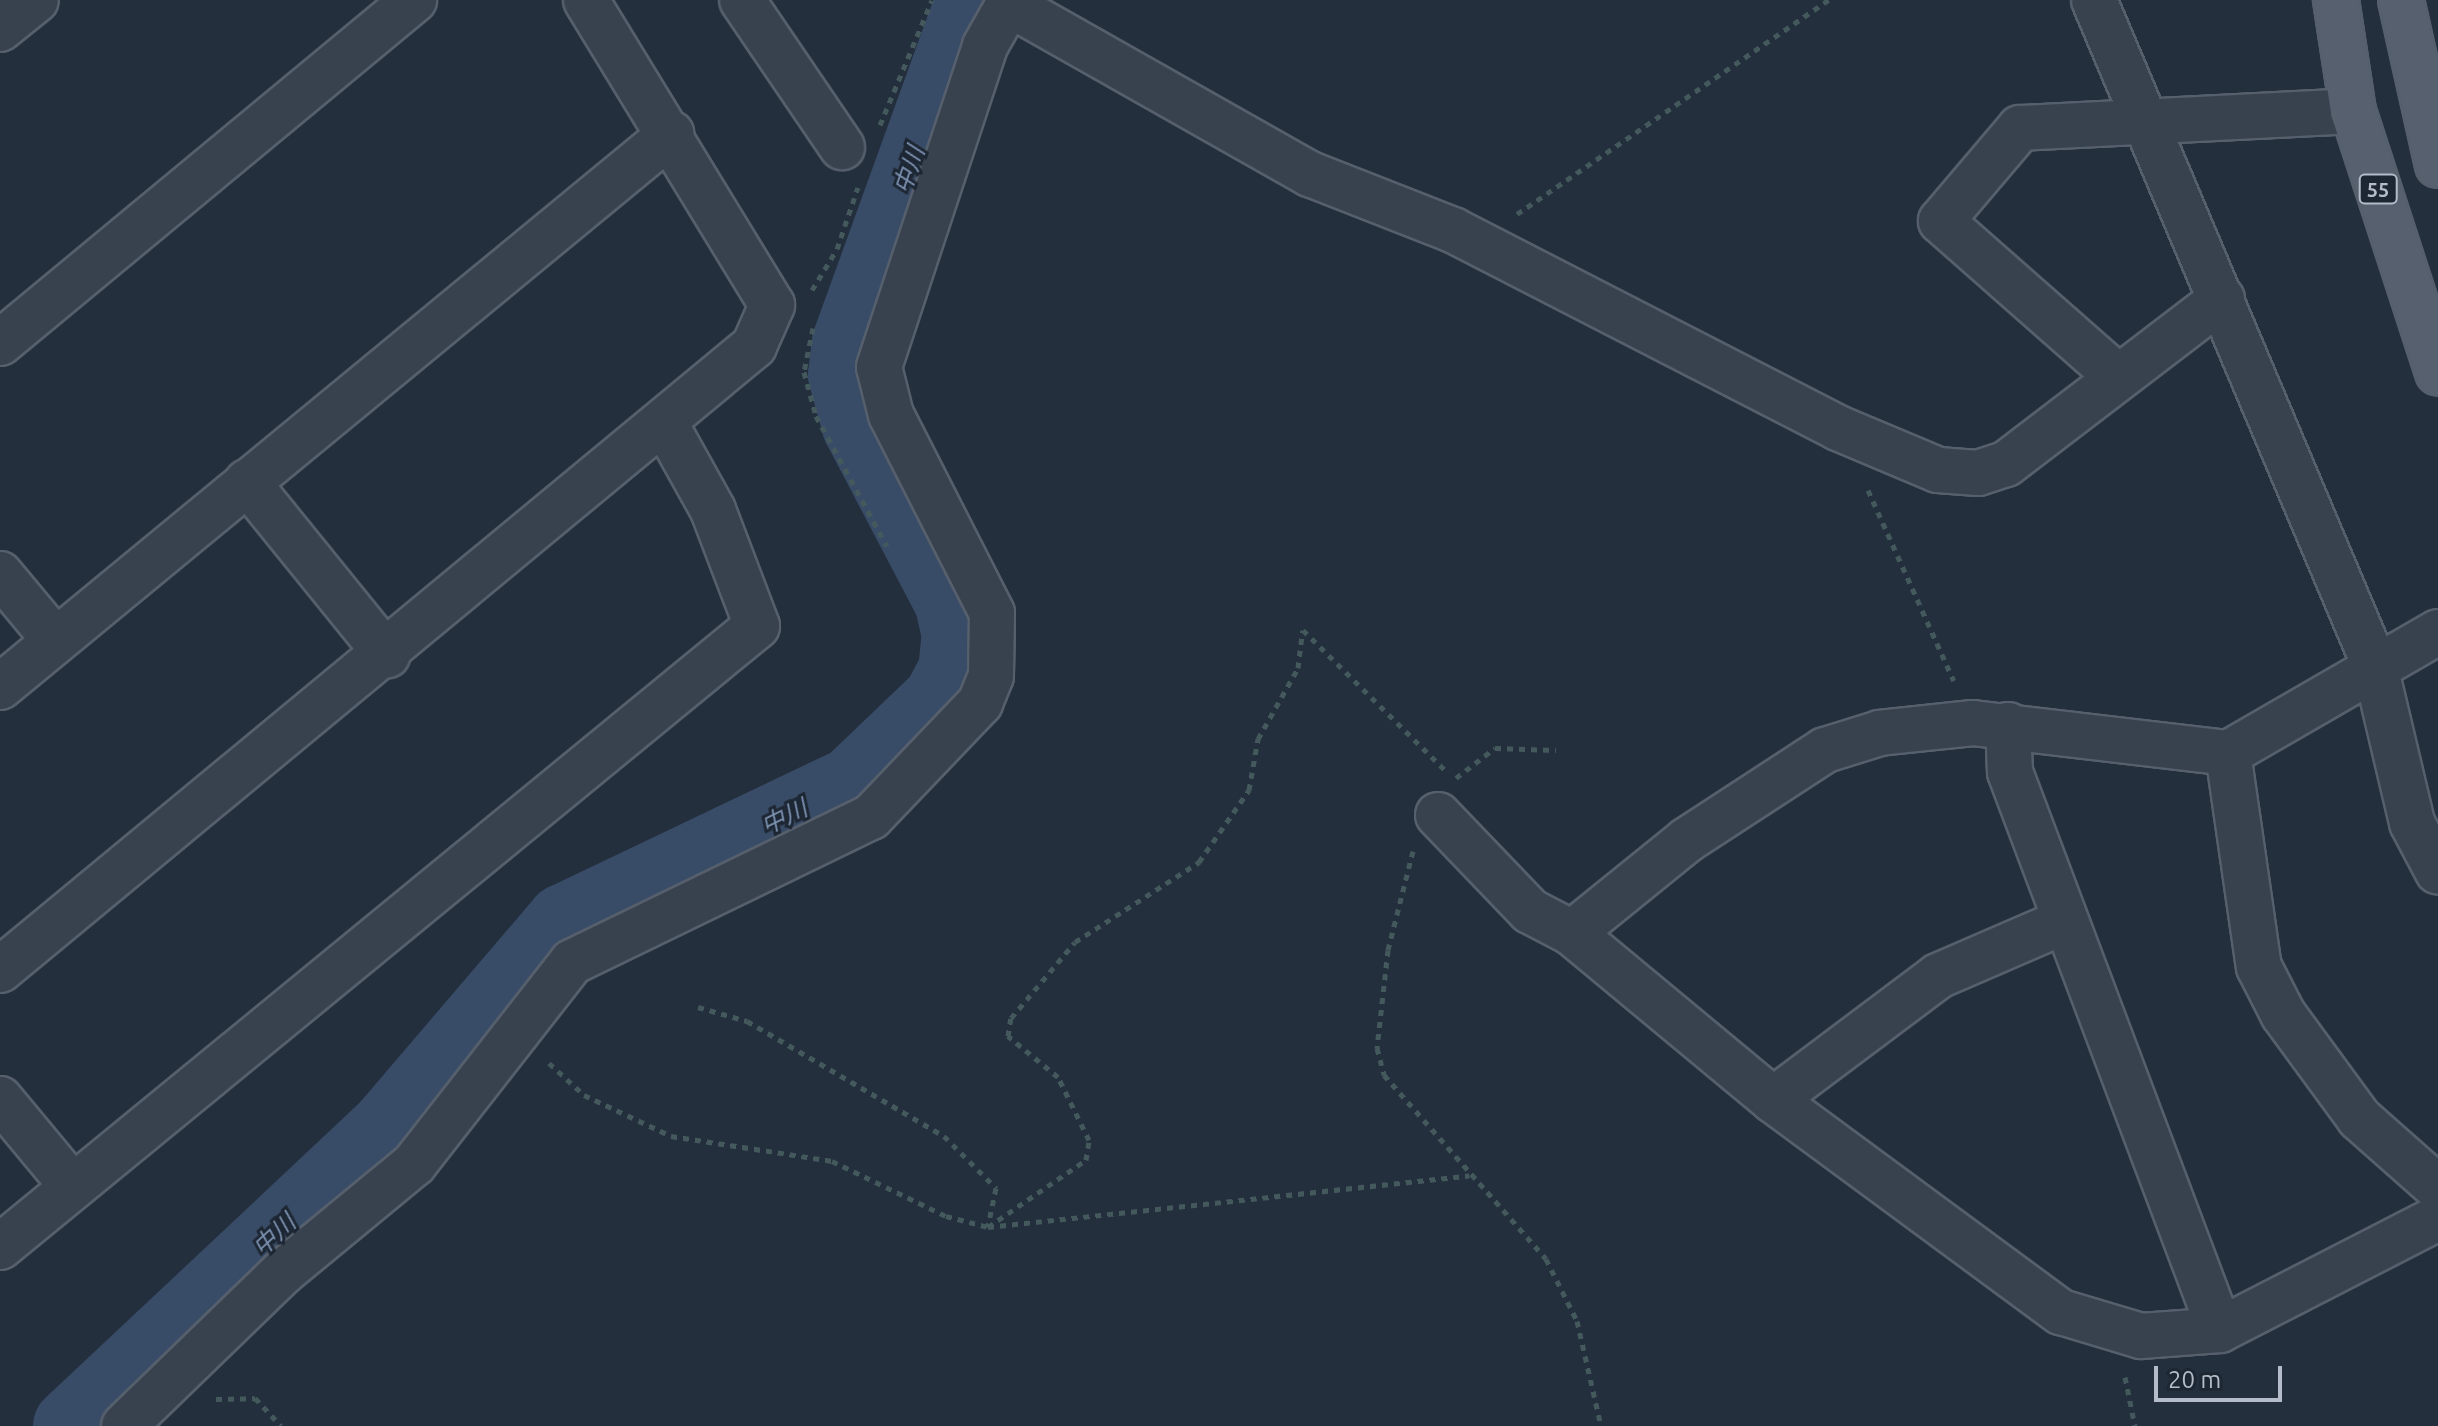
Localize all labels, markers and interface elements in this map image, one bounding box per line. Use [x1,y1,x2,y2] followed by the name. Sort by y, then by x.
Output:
[888,143,930,197] water label: 中川
[2358,173,2398,205] road number: 55
[756,794,812,840] water label: 中川
[247,1208,301,1262] water label: 中川
[2158,1350,2286,1400] scale bar
[2168,1366,2221,1393] text: 20 m

